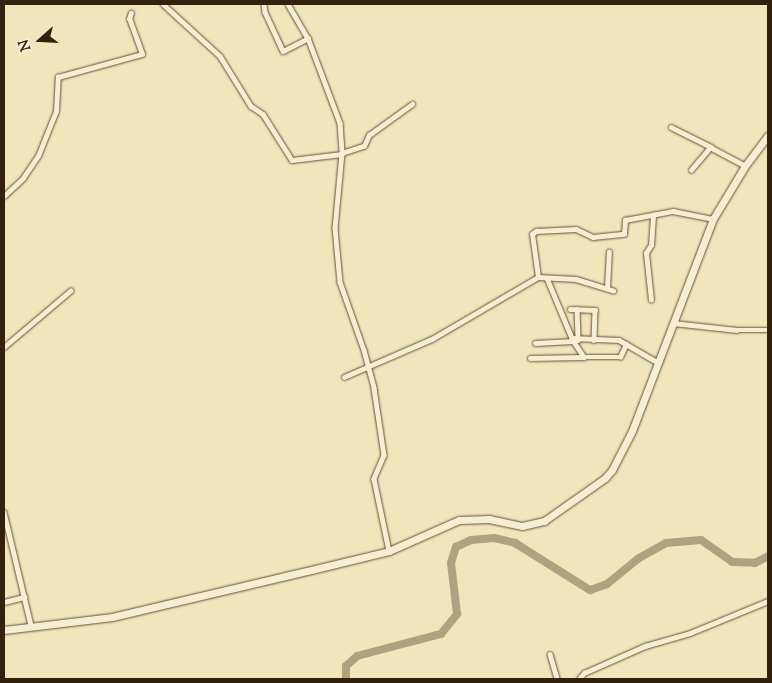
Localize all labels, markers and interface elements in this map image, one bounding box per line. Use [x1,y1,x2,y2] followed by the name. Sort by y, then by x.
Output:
[15,15,65,65] north arrow
[15,36,37,53] text: N

